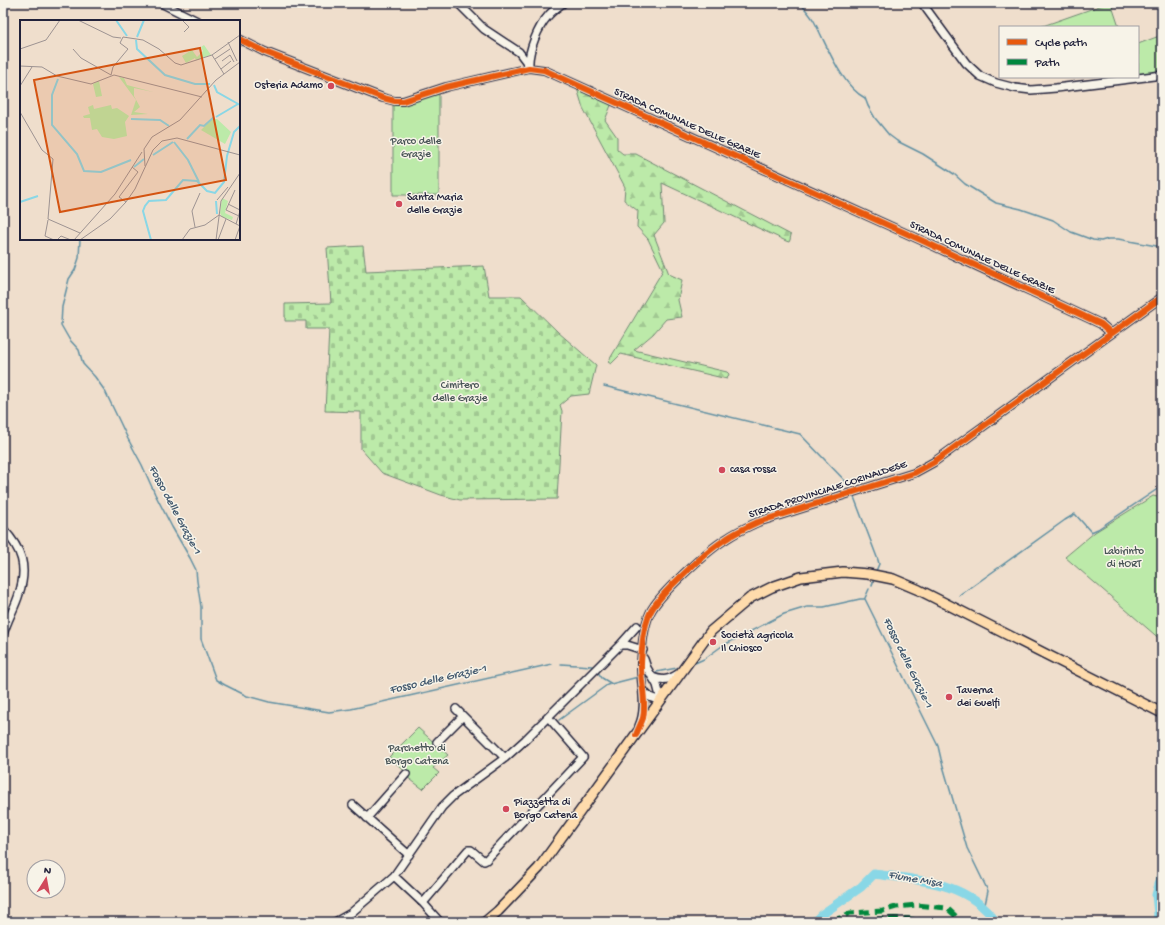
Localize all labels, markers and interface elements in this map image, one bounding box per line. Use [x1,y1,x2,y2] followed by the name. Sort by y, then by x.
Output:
[20,20,240,240] inset map
[999,26,1139,78] legend
[1035,37,1088,51] text: Cycle path
[1034,57,1060,71] text: Path
[255,80,323,92] place label: Osteria Adamo
[326,81,336,91] marker: Osteria Adamo
[612,86,763,162] street label: STRADA COMUNALE DELLE GRAZIE
[390,136,442,161] park label: Parco delle Grazie
[407,192,464,217] place label: Santa Maria delle Grazie
[394,199,404,209] marker: Santa Maria delle Grazie
[907,219,1058,298] street label: STRADA COMUNALE DELLE GRAZIE
[432,380,488,405] park label: Cimitero delle Grazie
[747,458,910,521] street label: STRADA PROVINCIALE CORINALDESE
[145,463,203,557] water label: Fosso delle Grazie-1
[730,464,777,476] place label: casa rossa
[717,465,727,475] marker: casa rossa
[1104,546,1144,571] park label: Labirinto di HORT
[879,615,935,711] water label: Fosso delle Grazie-1
[721,630,794,655] place label: Società agricola Il Chiosco
[708,637,718,647] marker: Società agricola Il Chiosco
[388,662,488,698] water label: Fosso delle Grazie-1
[956,685,1000,710] place label: Taverna dei Guelfi
[944,692,954,702] marker: Taverna dei Guelfi
[384,743,450,768] park label: Parchetto di Borgo Catena
[513,797,578,822] place label: Piazzetta di Borgo Catena
[501,804,511,814] marker: Piazzetta di Borgo Catena
[26,859,66,899] north arrow
[43,865,52,878] text: N
[887,868,944,892] water label: Fiume Misa

